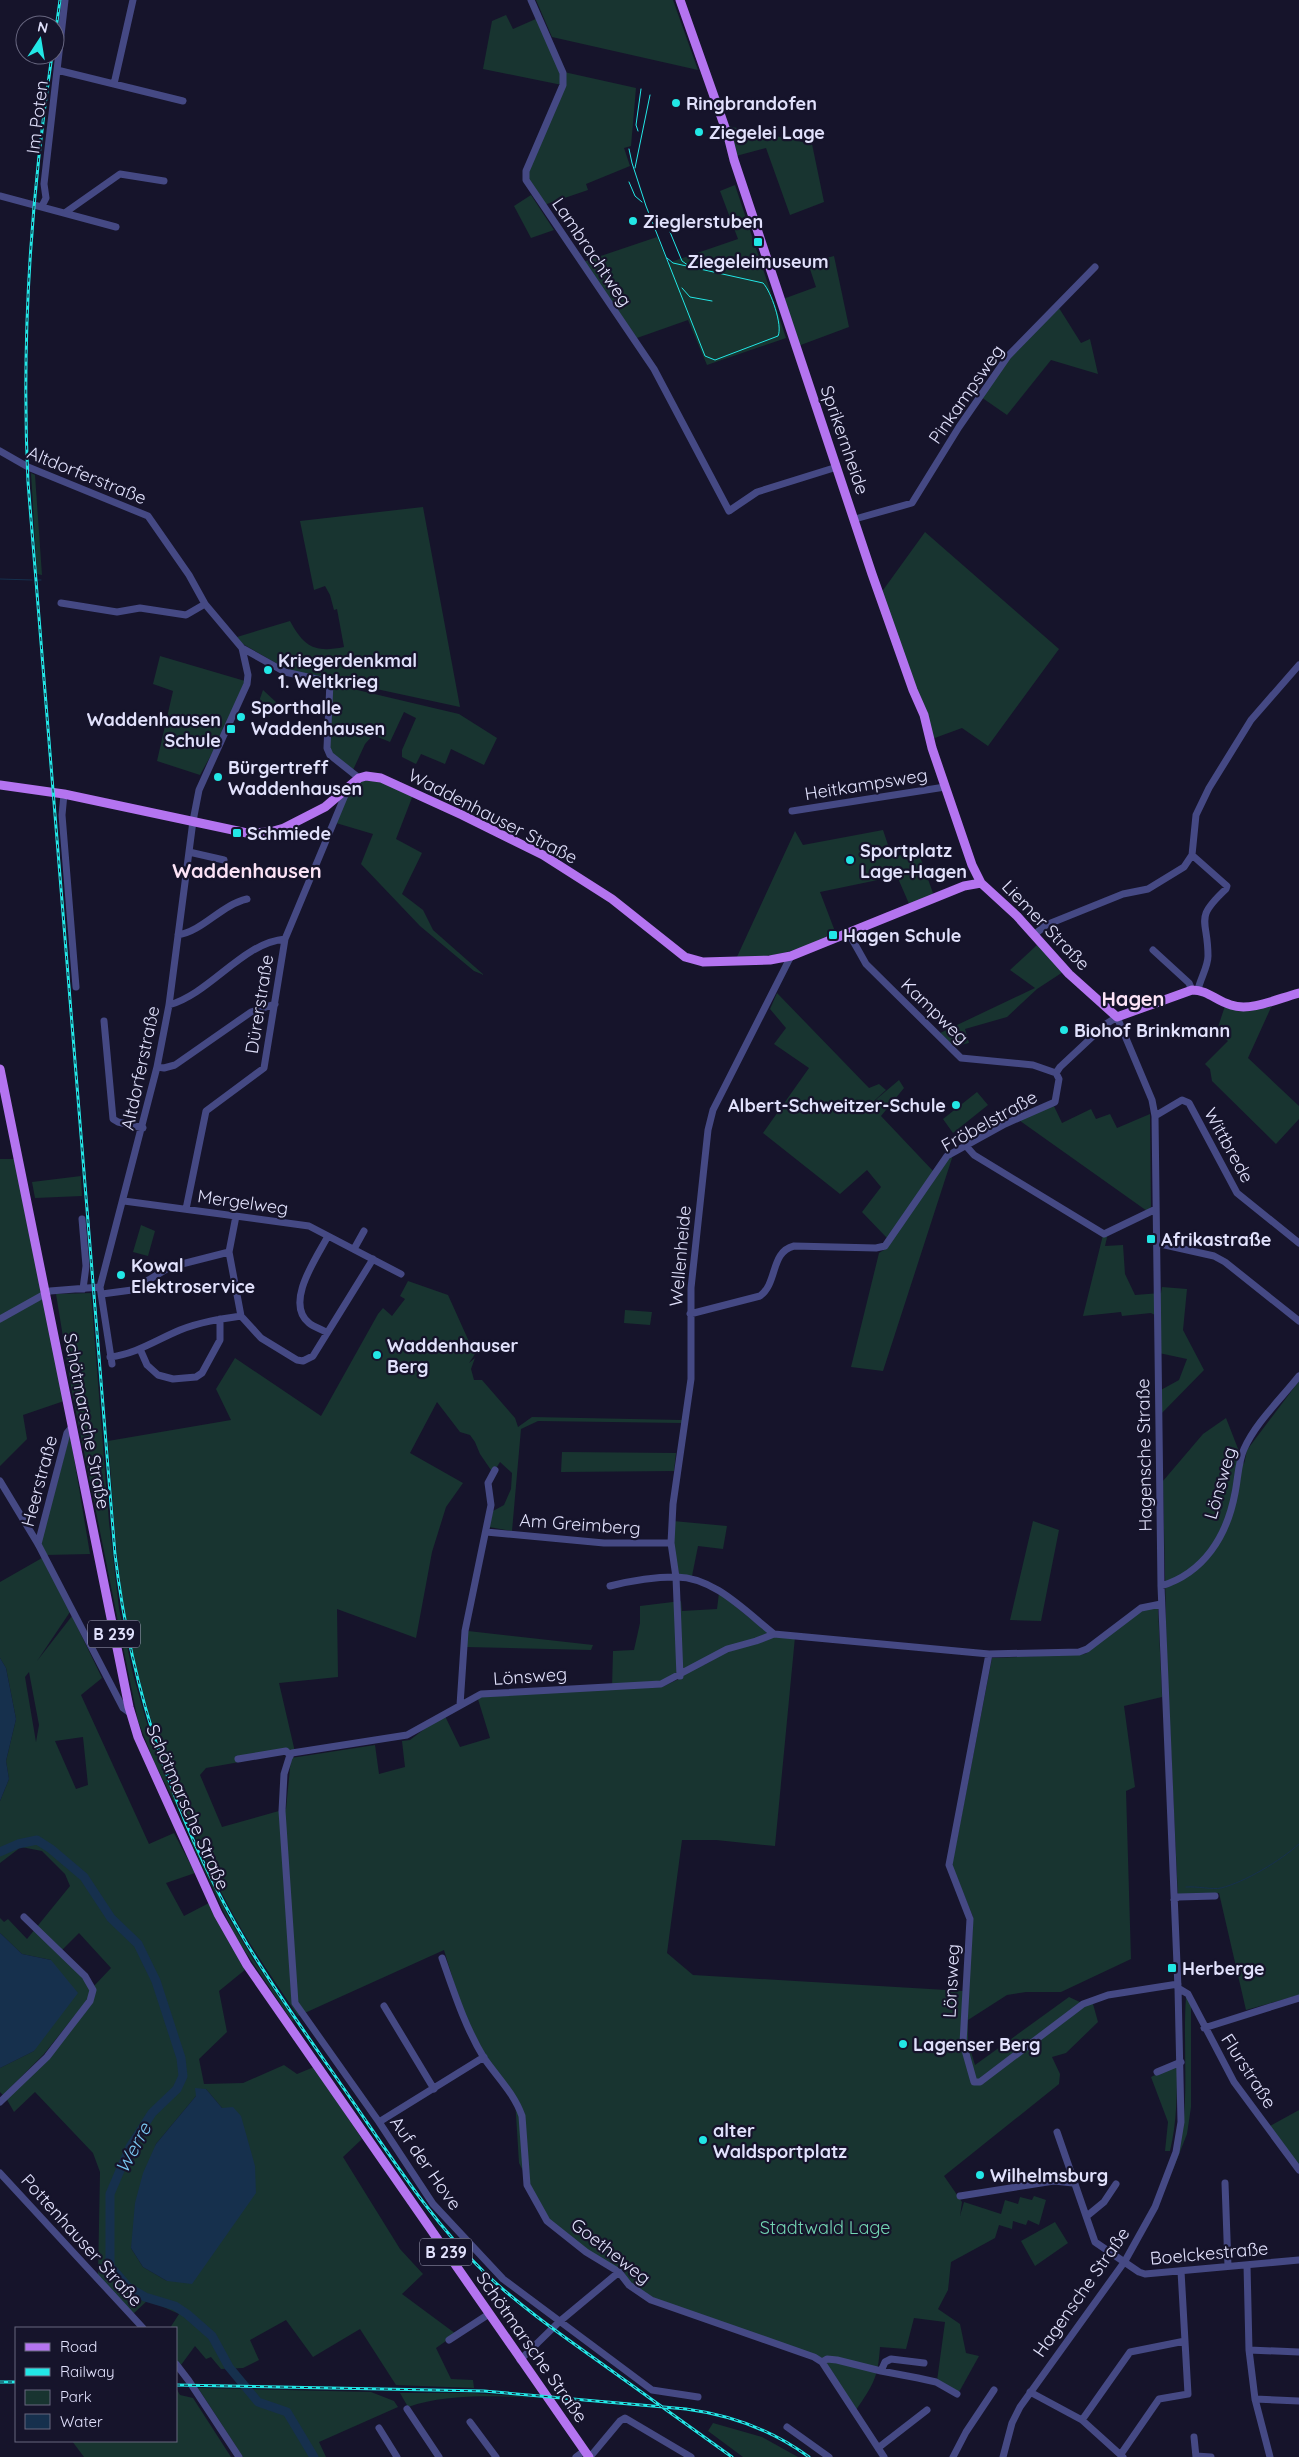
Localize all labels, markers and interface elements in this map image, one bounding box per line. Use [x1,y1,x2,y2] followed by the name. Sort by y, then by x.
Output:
[15,15,65,65] north arrow
[36,17,50,37] text: N
[21,79,53,155] street label: Im Poten
[686,92,817,115] place label: Ringbrandofen
[670,97,682,109] marker: Ringbrandofen
[709,121,825,144] place label: Ziegelei Lage
[693,126,705,138] marker: Ziegelei Lage
[547,193,637,311] street label: Lambrachtweg
[643,210,763,233] place label: Zieglerstuben
[627,215,639,227] marker: Zieglerstuben
[752,236,764,248] marker: Ziegeleimuseum
[687,250,829,273] place label: Ziegeleimuseum
[923,340,1009,448] street label: Pinkampsweg
[816,382,874,498] street label: Sprikernheide
[24,441,150,509] street label: Altdorferstraße
[278,649,417,693] place label: Kriegerdenkmal 1. Weltkrieg
[262,664,274,676] marker: Kriegerdenkmal 1. Weltkrieg
[251,696,385,740] place label: Sporthalle Waddenhausen
[87,708,221,752] place label: Waddenhausen Schule
[235,711,247,723] marker: Sporthalle Waddenhausen
[225,723,237,735] marker: Waddenhausen Schule
[228,756,362,800] place label: Bürgertreff Waddenhausen
[404,763,582,869] street label: Waddenhauser Straße
[803,763,929,805] street label: Heitkampsweg
[212,771,224,783] marker: Bürgertreff Waddenhausen
[247,822,331,845] place label: Schmiede
[231,827,243,839] marker: Schmiede
[860,839,967,883] place label: Sportplatz Lage-Hagen
[844,854,856,866] marker: Sportplatz Lage-Hagen
[172,858,322,883] district label: Waddenhausen
[997,875,1095,975] street label: Liemer Straße
[843,924,961,947] place label: Hagen Schule
[827,929,839,941] marker: Hagen Schule
[240,953,278,1055] street label: Dürerstraße
[896,973,974,1049] street label: Kampweg
[1101,986,1165,1011] district label: Hagen
[116,1004,164,1132] street label: Altdorferstraße
[1074,1019,1230,1042] place label: Biohof Brinkmann
[1058,1024,1070,1036] marker: Biohof Brinkmann
[937,1085,1041,1157] street label: Fröbelstraße
[728,1094,946,1117] place label: Albert-Schweitzer-Schule
[950,1099,962,1111] marker: Albert-Schweitzer-Schule
[1199,1104,1259,1186] street label: Wittbrede
[196,1184,290,1220] street label: Mergelweg
[664,1205,696,1307] street label: Wellenheide
[1161,1228,1271,1251] place label: Afrikastraße
[1145,1233,1157,1245] marker: Afrikastraße
[131,1254,255,1298] place label: Kowal Elektroservice
[115,1269,127,1281] marker: Kowal Elektroservice
[59,1331,115,1511] street label: Schötmarsche Straße
[387,1334,519,1378] place label: Waddenhauser Berg
[371,1349,383,1361] marker: Waddenhauser Berg
[1131,1378,1157,1532] street label: Hagensche Straße
[16,1433,62,1529] street label: Heerstraße
[1199,1444,1241,1522] street label: Lönsweg
[519,1508,641,1540] street label: Am Greimberg
[88,1620,140,1648] road number: B 239
[492,1662,568,1690] street label: Lönsweg
[141,1721,235,1893] street label: Schötmarsche Straße
[938,1943,964,2019] street label: Lönsweg
[1182,1957,1265,1980] place label: Herberge
[1166,1962,1178,1974] marker: Herberge
[1216,2029,1282,2113] street label: Flurstraße
[913,2033,1040,2056] place label: Lagenser Berg
[897,2038,909,2050] marker: Lagenser Berg
[385,2112,467,2214] street label: Auf der Hove
[110,2118,157,2177] water label: Werre
[713,2119,847,2163] place label: alter Waldsportplatz
[697,2134,709,2146] marker: alter Waldsportplatz
[990,2164,1108,2187] place label: Wilhelmsburg
[16,2169,148,2311] street label: Pottenhauser Straße
[974,2169,986,2181] marker: Wilhelmsburg
[567,2213,655,2289] street label: Goetheweg
[760,2216,890,2239] park label: Stadtwald Lage
[1028,2223,1134,2361] street label: Hagensche Straße
[1149,2236,1269,2270] street label: Boelckestraße
[420,2238,472,2266] road number: B 239
[471,2267,593,2427] street label: Schötmarsche Straße
[15,2327,178,2442] legend
[60,2337,97,2356] text: Road
[60,2362,115,2381] text: Railway
[60,2387,92,2406] text: Park
[60,2412,103,2431] text: Water

